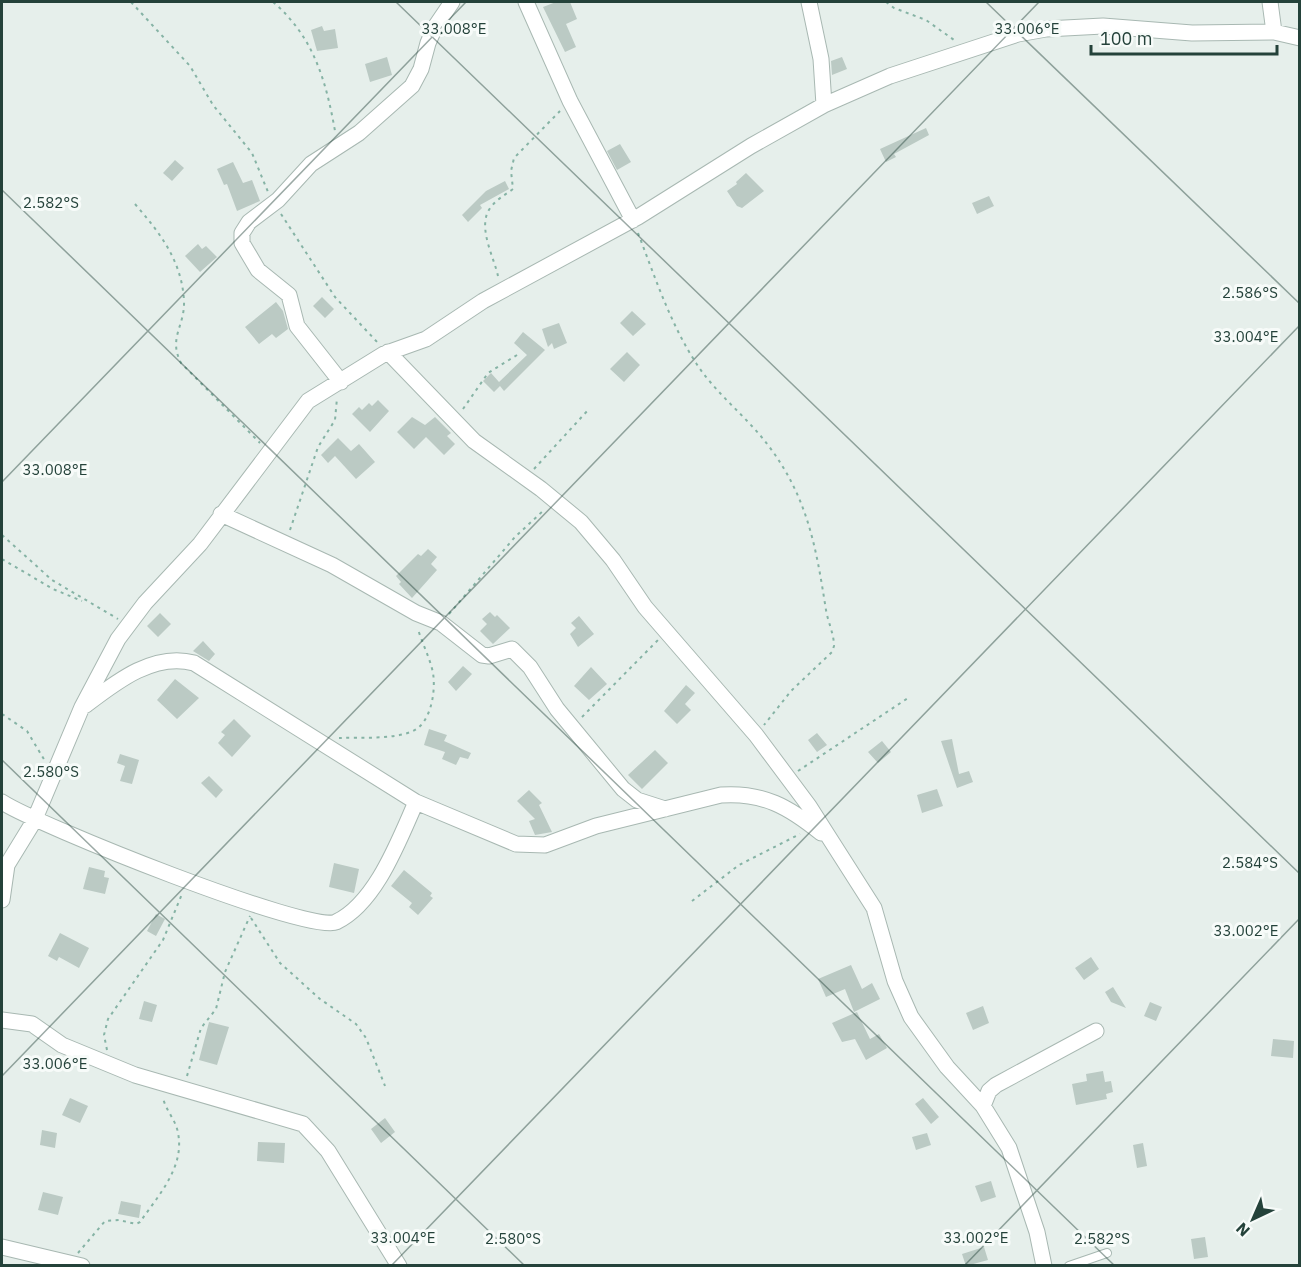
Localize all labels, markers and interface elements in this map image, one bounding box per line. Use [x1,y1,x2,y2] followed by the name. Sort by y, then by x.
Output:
[1091,18,1277,56] scale bar
[422,19,486,38] text: 33.008°E
[995,19,1059,38] text: 33.006°E
[1100,27,1152,50] text: 100 m
[23,193,79,212] text: 2.582°S
[1222,283,1278,302] text: 2.586°S
[1214,327,1278,346] text: 33.004°E
[23,460,87,479] text: 33.008°E
[23,762,79,781] text: 2.580°S
[1222,853,1278,872] text: 2.584°S
[1214,921,1278,940] text: 33.002°E
[23,1054,87,1073] text: 33.006°E
[1223,1189,1283,1249] north arrow
[1231,1219,1254,1241] text: N
[371,1228,435,1247] text: 33.004°E
[944,1228,1008,1247] text: 33.002°E
[485,1229,541,1248] text: 2.580°S
[1074,1229,1130,1248] text: 2.582°S

